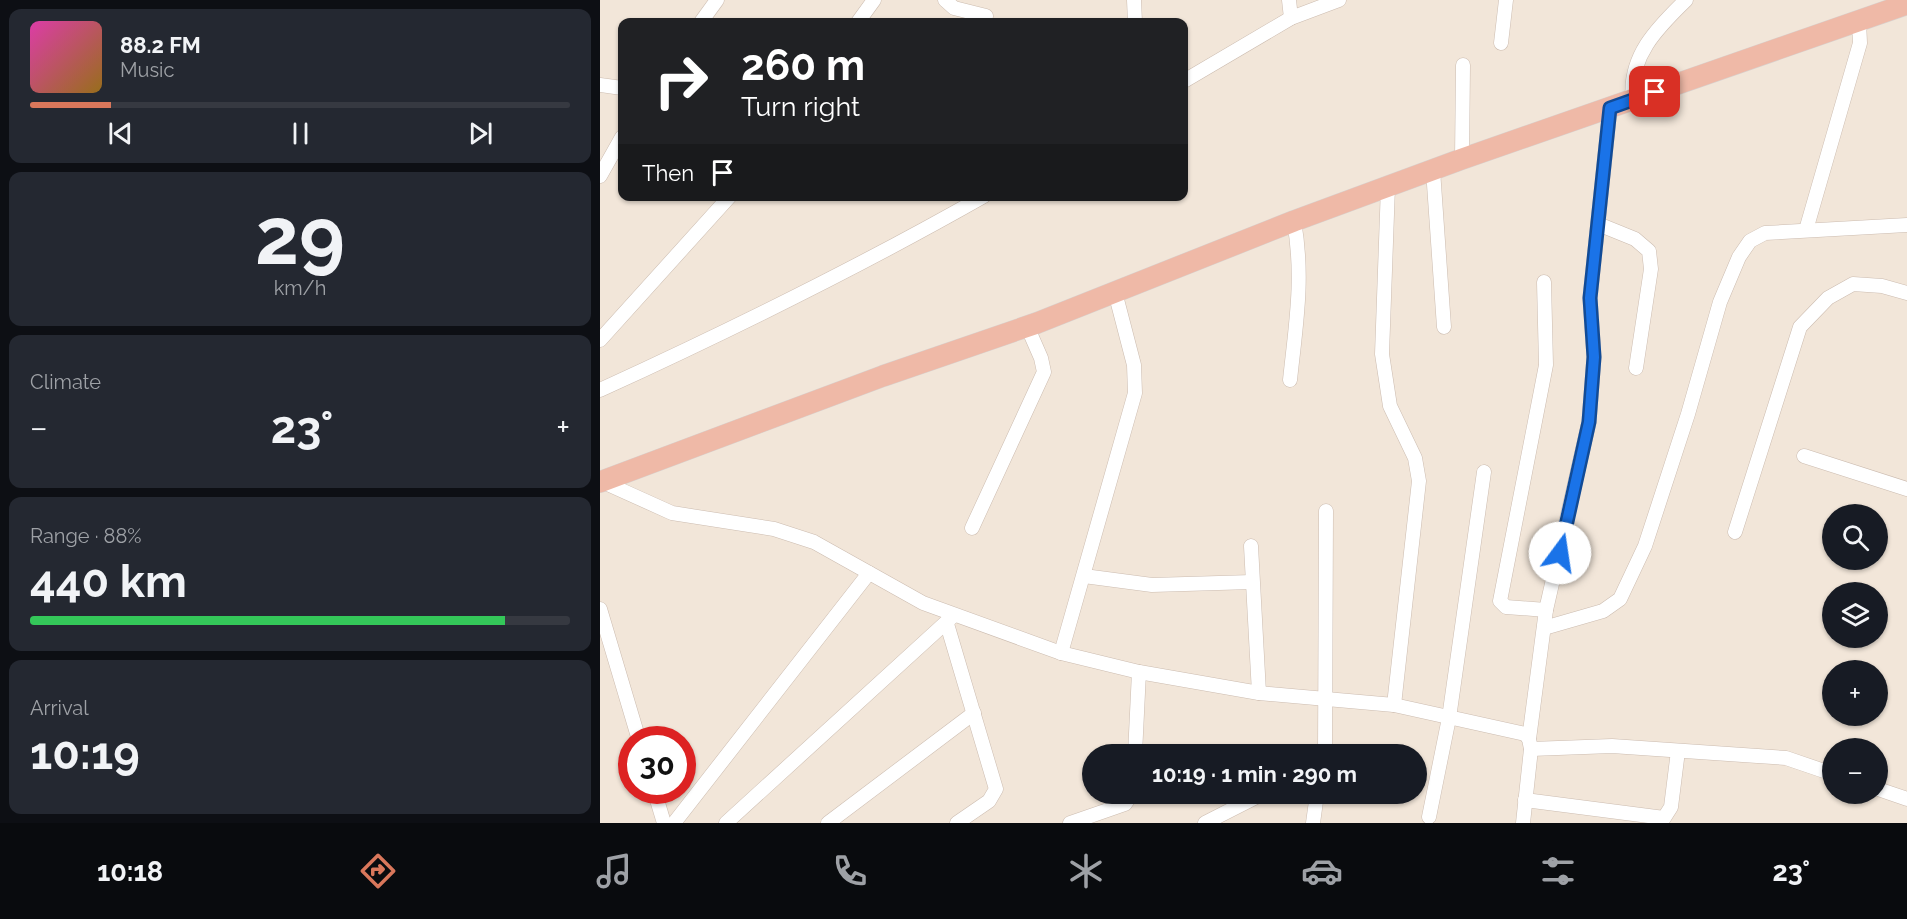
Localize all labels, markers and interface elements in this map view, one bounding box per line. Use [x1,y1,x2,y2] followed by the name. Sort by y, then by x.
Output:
[120,32,201,58] text: 88.2 FM
[741,41,865,90] text: 260 m
[642,42,720,120] icon: right
[120,58,174,82] text: Music
[1629,66,1680,117] pin
[1638,75,1671,108] icon: arrive
[741,91,860,122] text: Turn right
[104,117,137,150] icon: previous
[284,117,317,150] icon: pause
[464,117,497,150] icon: next
[706,156,739,189] icon: arrive
[642,160,694,186] text: Then
[255,191,345,282] text: 29
[274,276,326,300] text: km/h
[30,370,101,394] text: Climate
[271,401,333,454] text: 23°
[30,408,48,447] text: −
[556,408,570,447] text: +
[1822,504,1888,804] map controls
[1822,504,1888,570] button: search
[1528,521,1592,585] position arrow
[30,524,142,548] text: Range · 88%
[30,555,187,608] text: 440 km
[1822,582,1888,648] button: layers
[1822,660,1888,726] button: +
[30,696,89,720] text: Arrival
[618,726,696,804] speed limit sign: 30
[30,727,140,780] text: 10:19
[1822,738,1888,804] button: −
[1152,761,1357,787] text: 10:19 · 1 min · 290 m
[357,850,399,892] icon: directions
[593,850,635,892] icon: music
[829,850,871,892] icon: phone
[1065,850,1107,892] icon: climate
[1301,850,1343,892] icon: car
[1537,850,1579,892] icon: filters
[97,856,163,887] text: 10:18
[1772,856,1810,887] text: 23°

